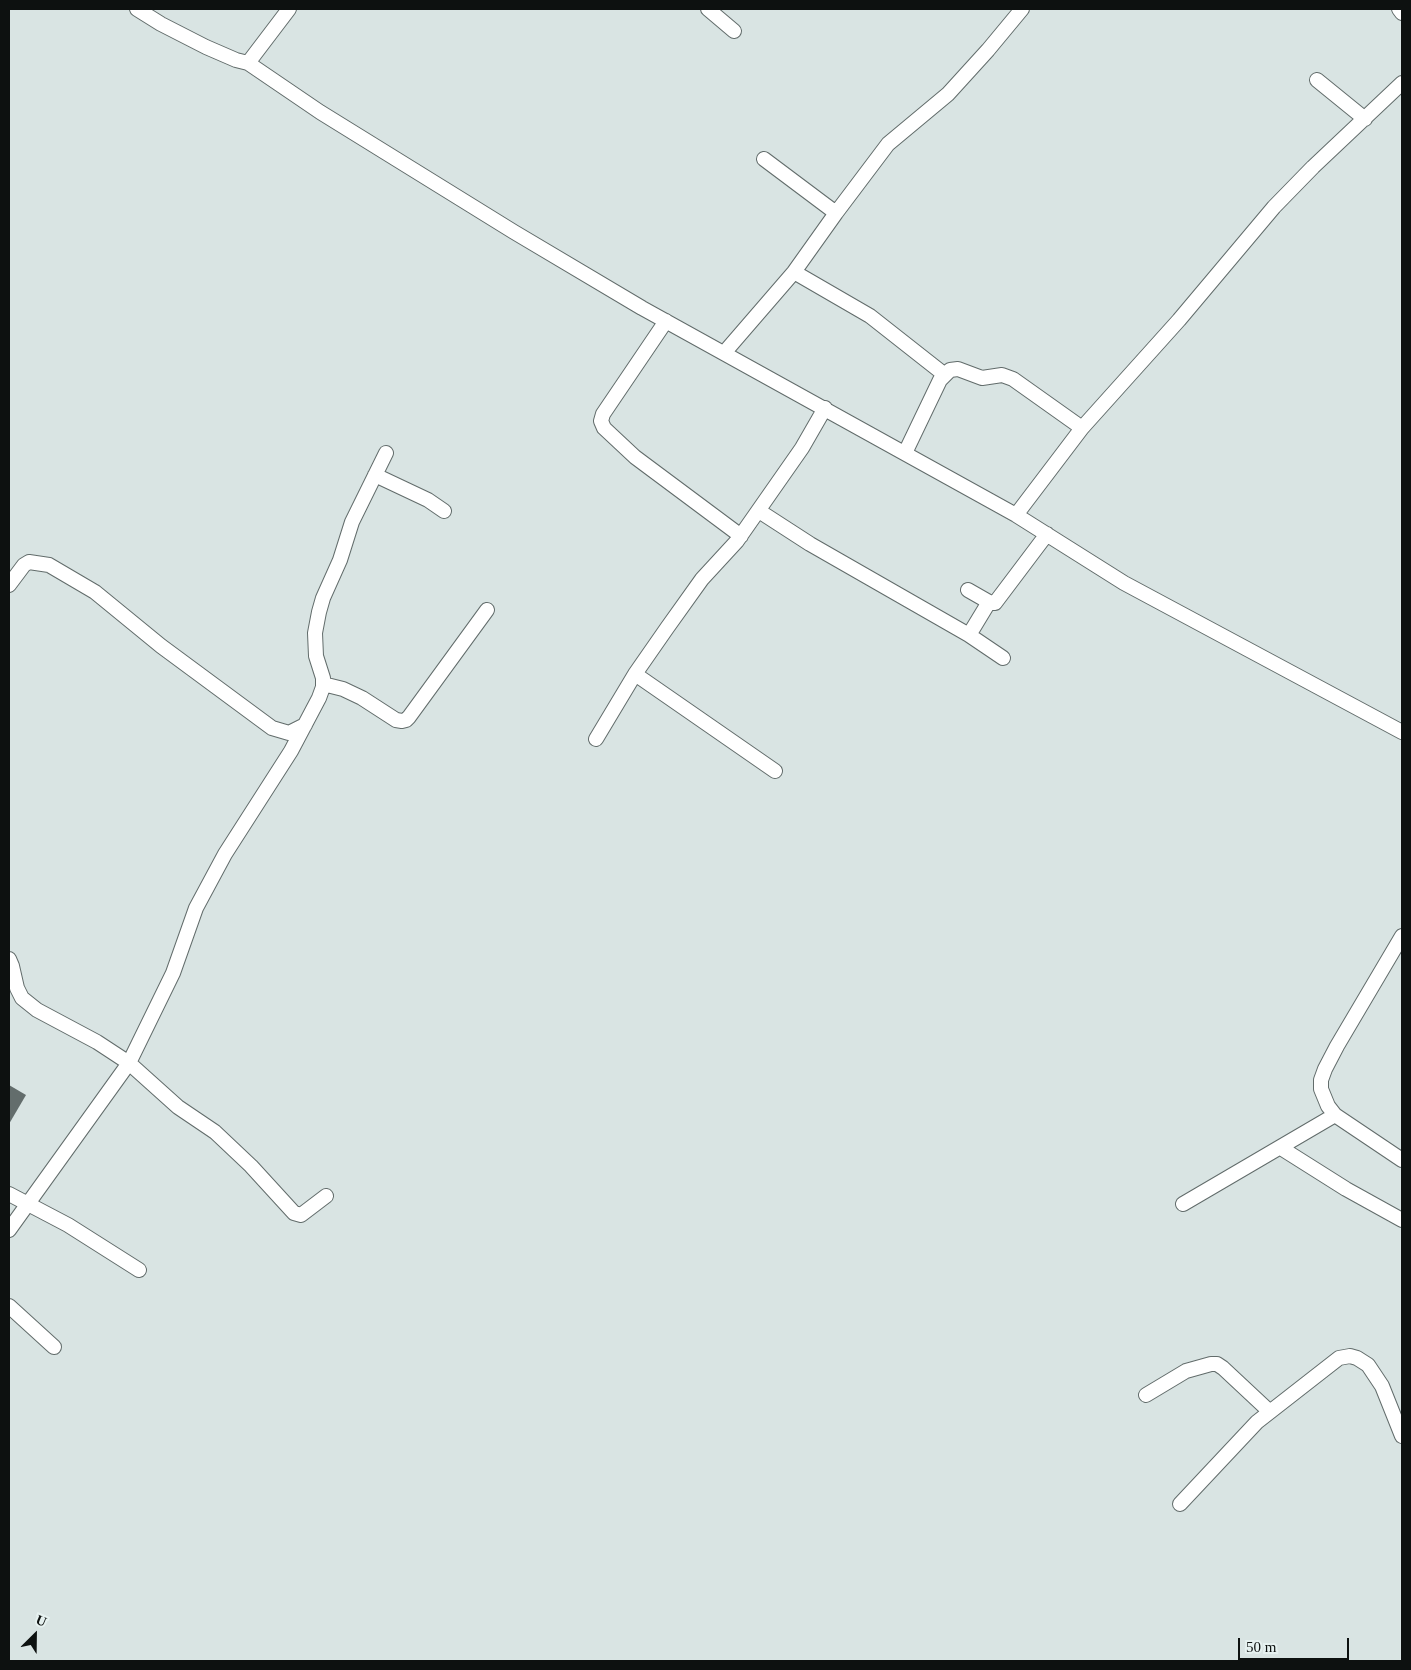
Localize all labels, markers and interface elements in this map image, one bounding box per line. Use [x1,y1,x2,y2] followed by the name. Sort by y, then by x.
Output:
[10,1610,60,1660] north arrow
[33,1612,49,1630] text: U
[1241,1628,1352,1660] scale bar
[1246,1639,1276,1655] text: 50 m

